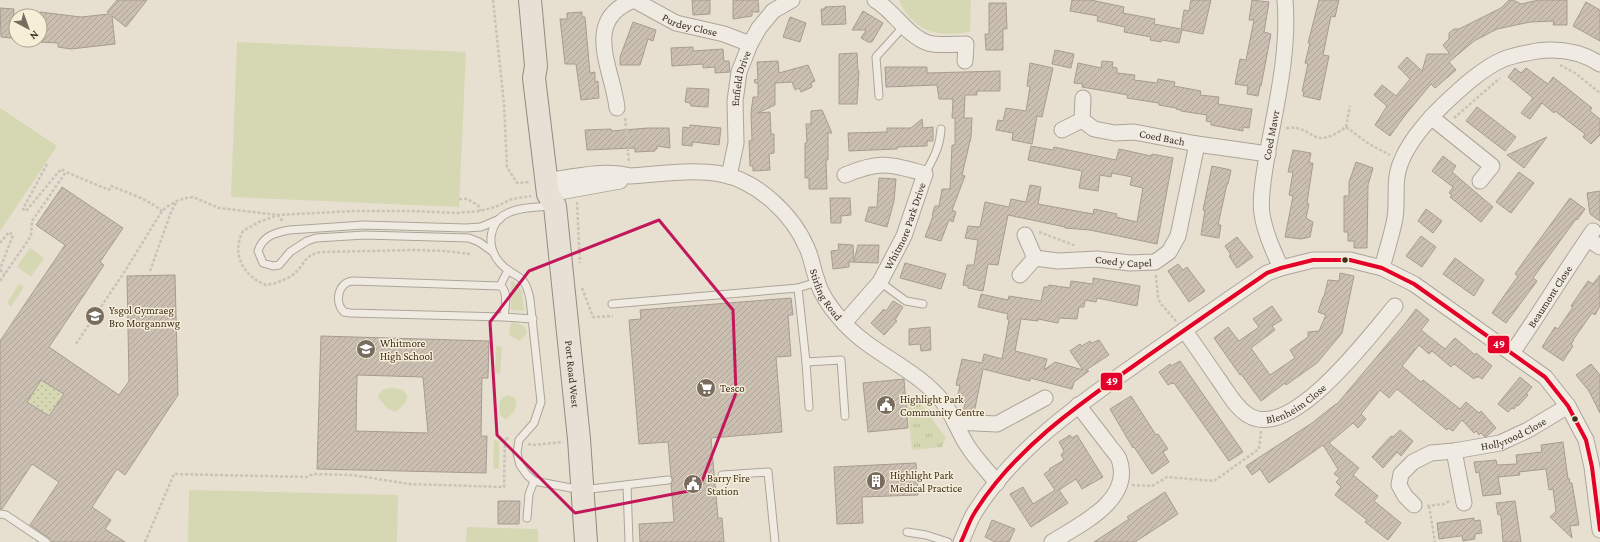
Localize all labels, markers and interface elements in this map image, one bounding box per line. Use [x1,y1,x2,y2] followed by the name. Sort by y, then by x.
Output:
[8,8,48,48] north arrow
[660,11,719,38] street label: Purdey Close
[27,29,41,43] text: N
[729,49,753,107] street label: Enfield Drive
[1260,109,1281,161] street label: Coed Mawr
[1138,127,1186,148] street label: Coed Bach
[882,181,928,272] street label: Whitmore Park Drive
[1095,253,1152,270] street label: Coed y Capel
[1340,255,1350,265] unlabelled marker
[1525,263,1574,330] street label: Beaumont Close
[808,267,845,323] street label: Stirling Road
[109,304,181,330] place label: Ysgol Gymraeg Bro Morgannwg
[84,305,106,327] school or university icon: Ysgol Gymraeg Bro Morgannwg
[1487,335,1510,354] line badge: 49
[380,337,433,363] place label: Whitmore High School
[355,338,377,360] school or university icon: Whitmore High School
[1493,338,1505,350] text: 49
[563,340,582,408] street label: Port Road West
[1100,372,1123,391] line badge: 49
[1106,375,1118,387] text: 49
[695,377,717,399] supermarket icon: Tesco
[1265,381,1328,426] street label: Blenheim Close
[720,382,745,394] place label: Tesco
[900,393,984,419] place label: Highlight Park Community Centre
[875,394,897,416] public building icon: Highlight Park Community Centre
[1570,414,1580,424] unlabelled marker
[1480,415,1548,452] street label: Hollyrood Close
[890,469,962,494] place label: Highlight Park Medical Practice
[865,470,887,492] building icon: Highlight Park Medical Practice
[707,472,750,497] place label: Barry Fire Station
[682,473,704,495] public building icon: Barry Fire Station

